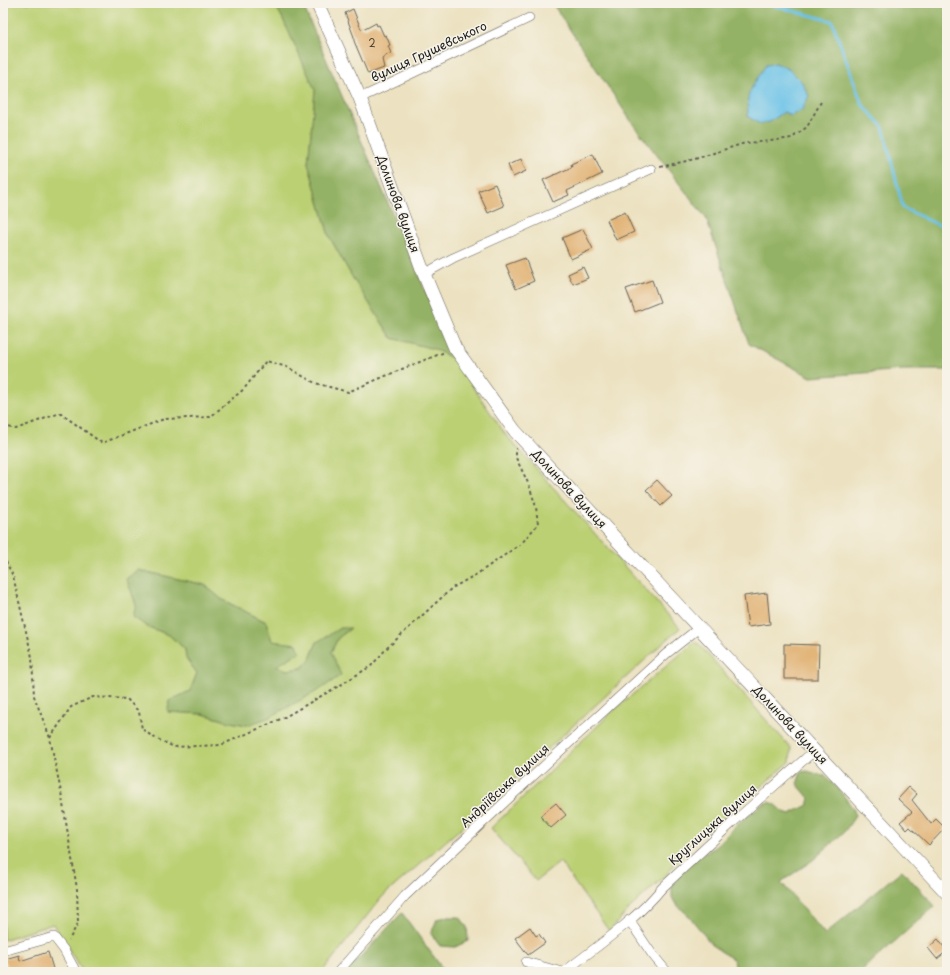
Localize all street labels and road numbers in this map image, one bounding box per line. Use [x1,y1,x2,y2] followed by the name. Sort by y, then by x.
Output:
[367,16,490,86] street label: вулиця Грушевського
[373,151,425,255] street label: Долинова вулиця
[527,444,611,532] street label: Долинова вулиця
[748,680,832,768] street label: Долинова вулиця
[456,739,553,831] street label: Андріївська вулиця
[664,780,761,869] street label: Круглицька вулиця

